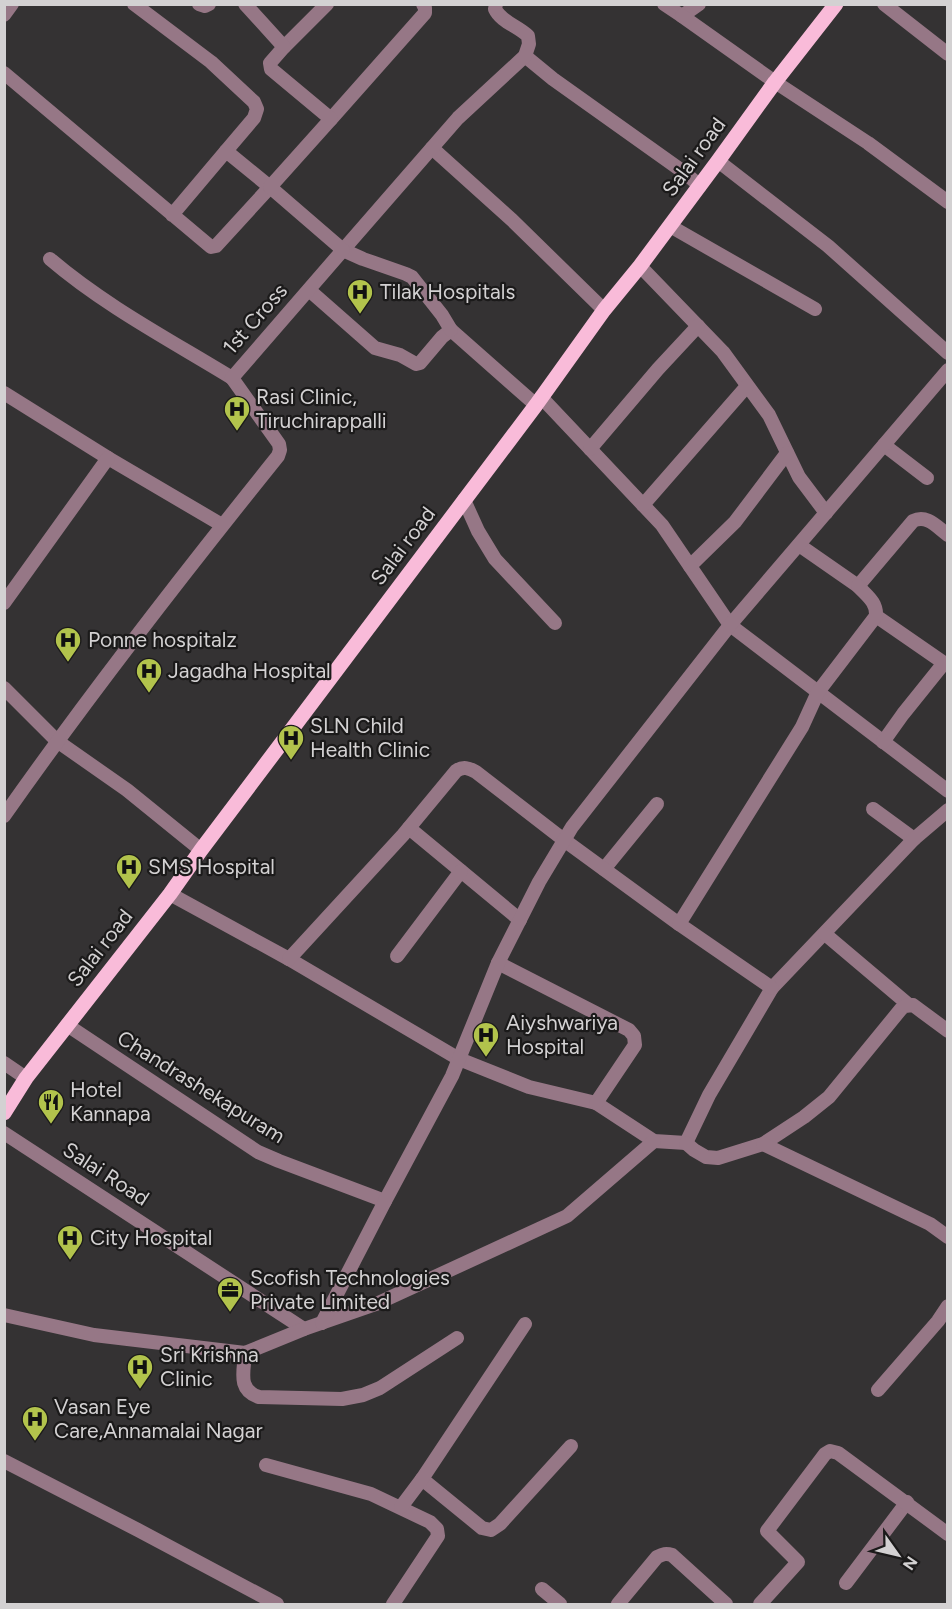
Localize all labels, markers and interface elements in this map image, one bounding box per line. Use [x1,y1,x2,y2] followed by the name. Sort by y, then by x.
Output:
[657,112,731,201] street label: Salai road
[345,277,375,315] hospital icon: Tilak Hospitals
[217,278,292,359] street label: 1st Cross
[380,279,515,304] place label: Tilak Hospitals
[256,384,387,433] place label: Rasi Clinic, Tiruchirappalli
[222,394,252,432] hospital icon: Rasi Clinic, Tiruchirappalli
[365,502,440,590] street label: Salai road
[53,625,83,663] hospital icon: Ponne hospitalz
[88,627,237,652] place label: Ponne hospitalz
[134,656,164,694] hospital icon: Jagadha Hospital
[168,658,331,683] place label: Jagadha Hospital
[310,713,430,762] place label: SLN Child Health Clinic
[276,723,306,761] hospital icon: SLN Child Health Clinic
[114,852,144,890] hospital icon: SMS Hospital
[148,854,275,879] place label: SMS Hospital
[62,904,138,991] street label: Salai road
[506,1010,618,1059] place label: Aiyshwariya Hospital
[471,1020,501,1058] hospital icon: Aiyshwariya Hospital
[113,1025,290,1148] street label: Chandrashekapuram
[70,1077,151,1126] place label: Hotel Kannapa
[36,1087,66,1125] restaurant icon: Hotel Kannapa
[59,1137,154,1211] street label: Salai Road
[55,1223,85,1261] hospital icon: City Hospital
[90,1225,212,1250] place label: City Hospital
[250,1265,450,1314] place label: Scofish Technologies Private Limited
[215,1275,245,1313] office icon: Scofish Technologies Private Limited
[160,1342,259,1391] place label: Sri Krishna Clinic
[125,1352,155,1390] hospital icon: Sri Krishna Clinic
[54,1394,263,1443] place label: Vasan Eye Care,Annamalai Nagar
[20,1404,50,1442] hospital icon: Vasan Eye Care,Annamalai Nagar
[868,1525,928,1585] north arrow
[899,1553,921,1574] text: N

